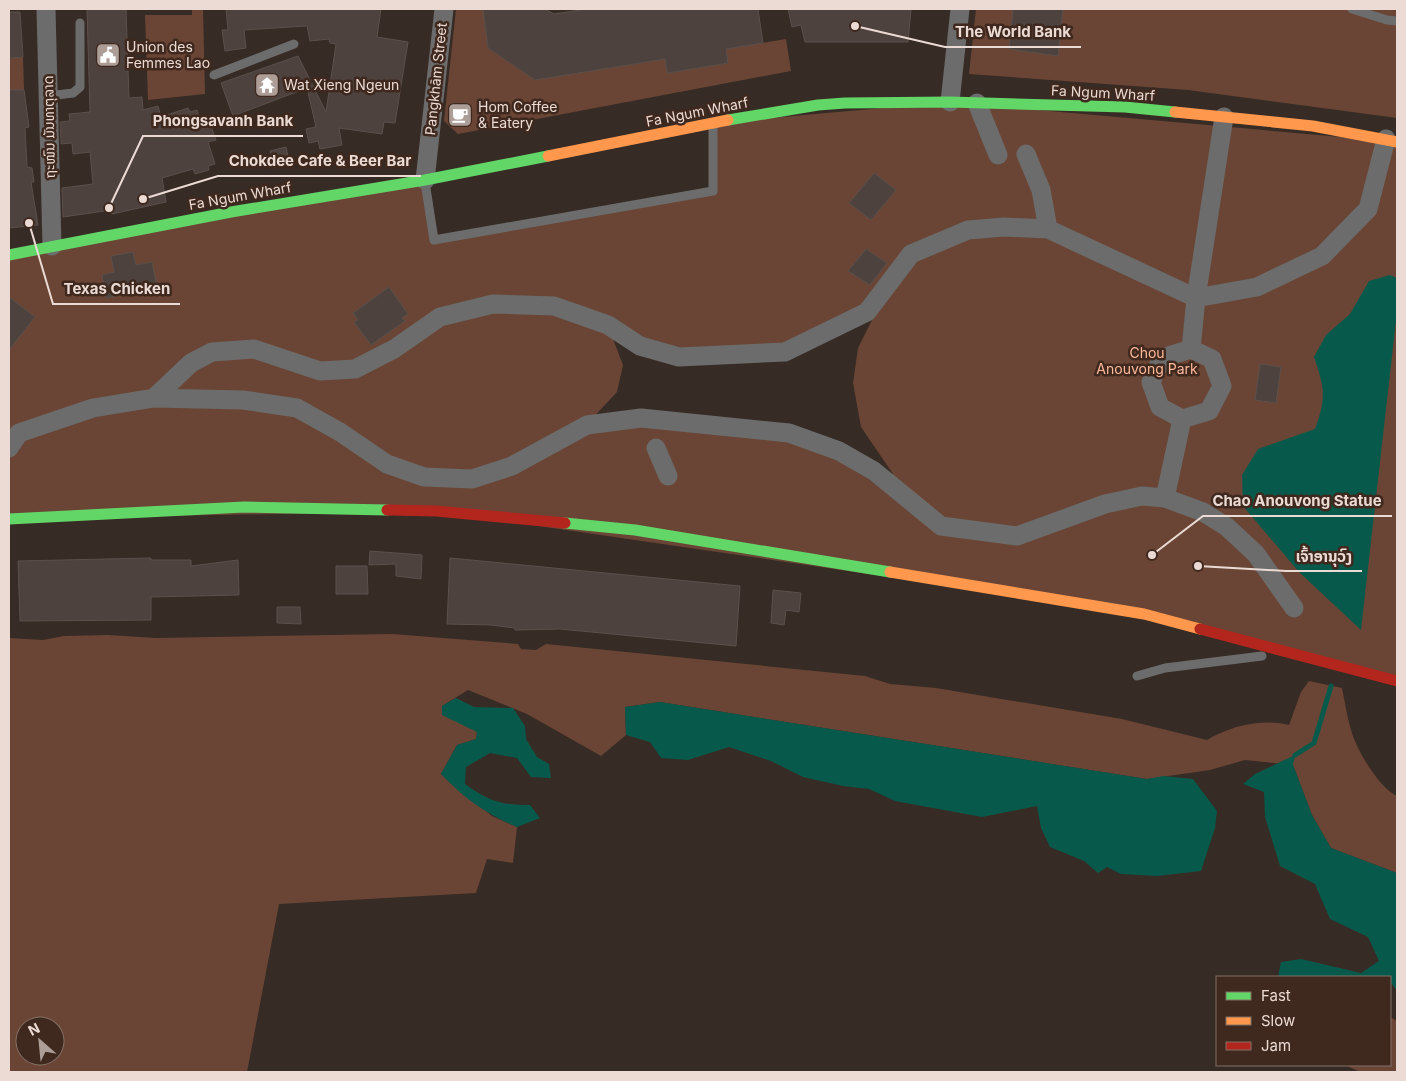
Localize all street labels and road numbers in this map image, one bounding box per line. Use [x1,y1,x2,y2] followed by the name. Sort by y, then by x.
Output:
[421,21,450,136] street label: Pangkhām Street
[39,75,59,179] street label: ຖະໜົນ ມັນທາຕຸລາດ
[1051,81,1155,104] street label: Fa Ngum Wharf
[644,93,750,130] street label: Fa Ngum Wharf
[187,178,293,213] street label: Fa Ngum Wharf

